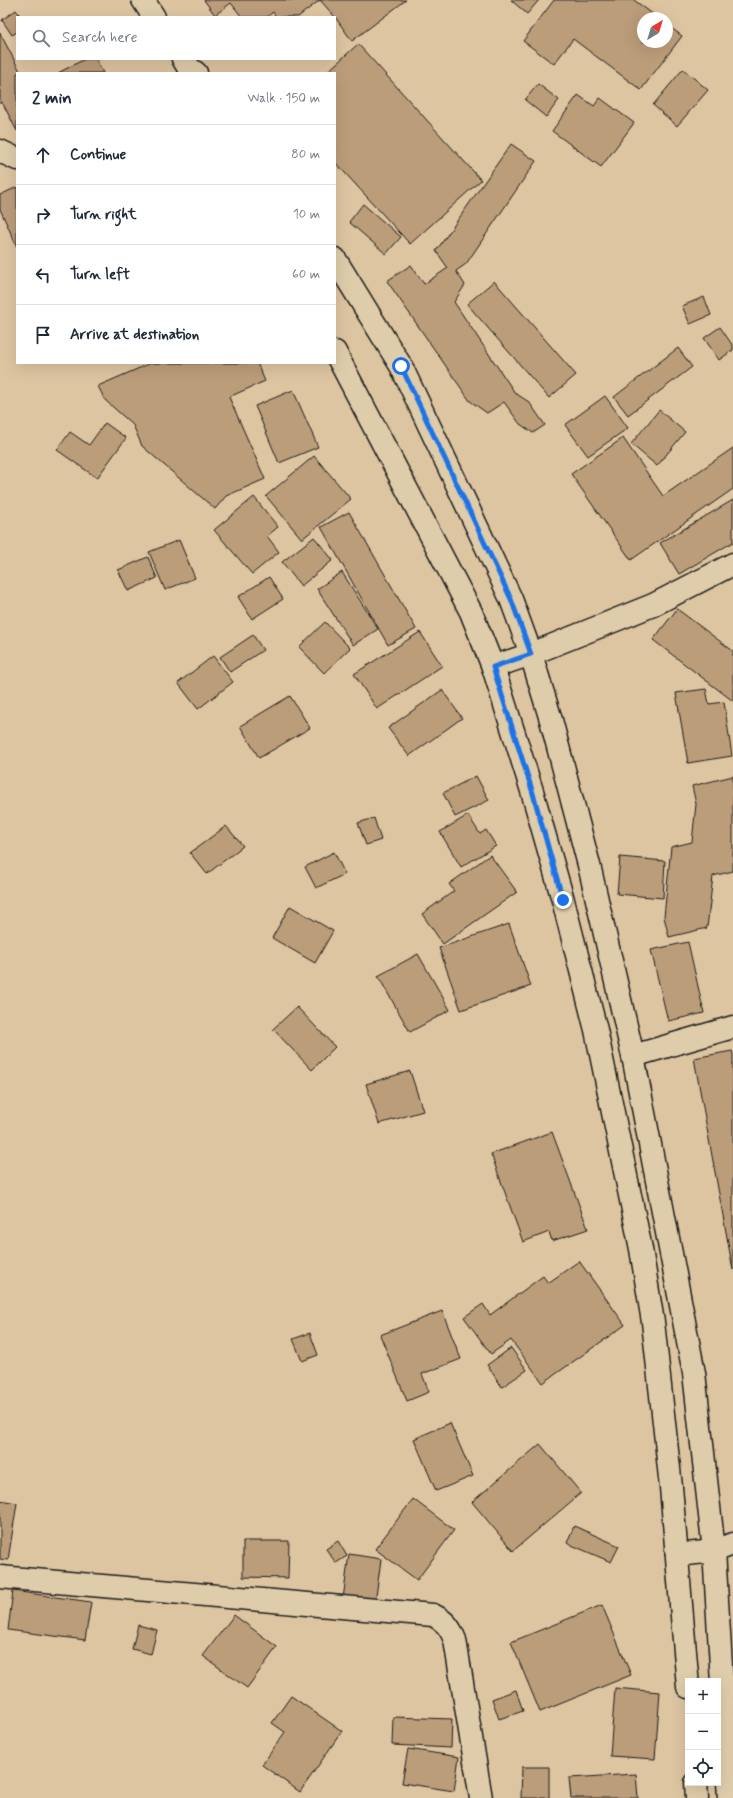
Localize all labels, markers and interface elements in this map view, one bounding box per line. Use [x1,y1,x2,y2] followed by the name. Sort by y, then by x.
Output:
[637,12,673,48] north arrow
[16,16,336,60] search box
[30,27,52,49] icon: search
[62,28,138,48] text: Search here
[32,87,72,109] text: 2 min
[247,90,320,107] text: Walk · 150 m
[32,144,54,166] icon: ahead
[70,145,126,165] text: Continue
[291,146,320,163] text: 80 m
[32,204,54,226] icon: right
[70,205,137,225] text: Turn right
[293,206,320,223] text: 10 m
[32,264,54,286] icon: left
[70,265,130,285] text: Turn left
[292,266,320,283] text: 60 m
[32,324,54,346] icon: arrive
[70,325,199,345] text: Arrive at destination
[392,357,410,375] route start
[554,891,572,909] route end
[685,1678,721,1786] map controls
[685,1678,721,1714] button: +
[685,1714,721,1750] button: −
[685,1750,721,1786] button: locate

